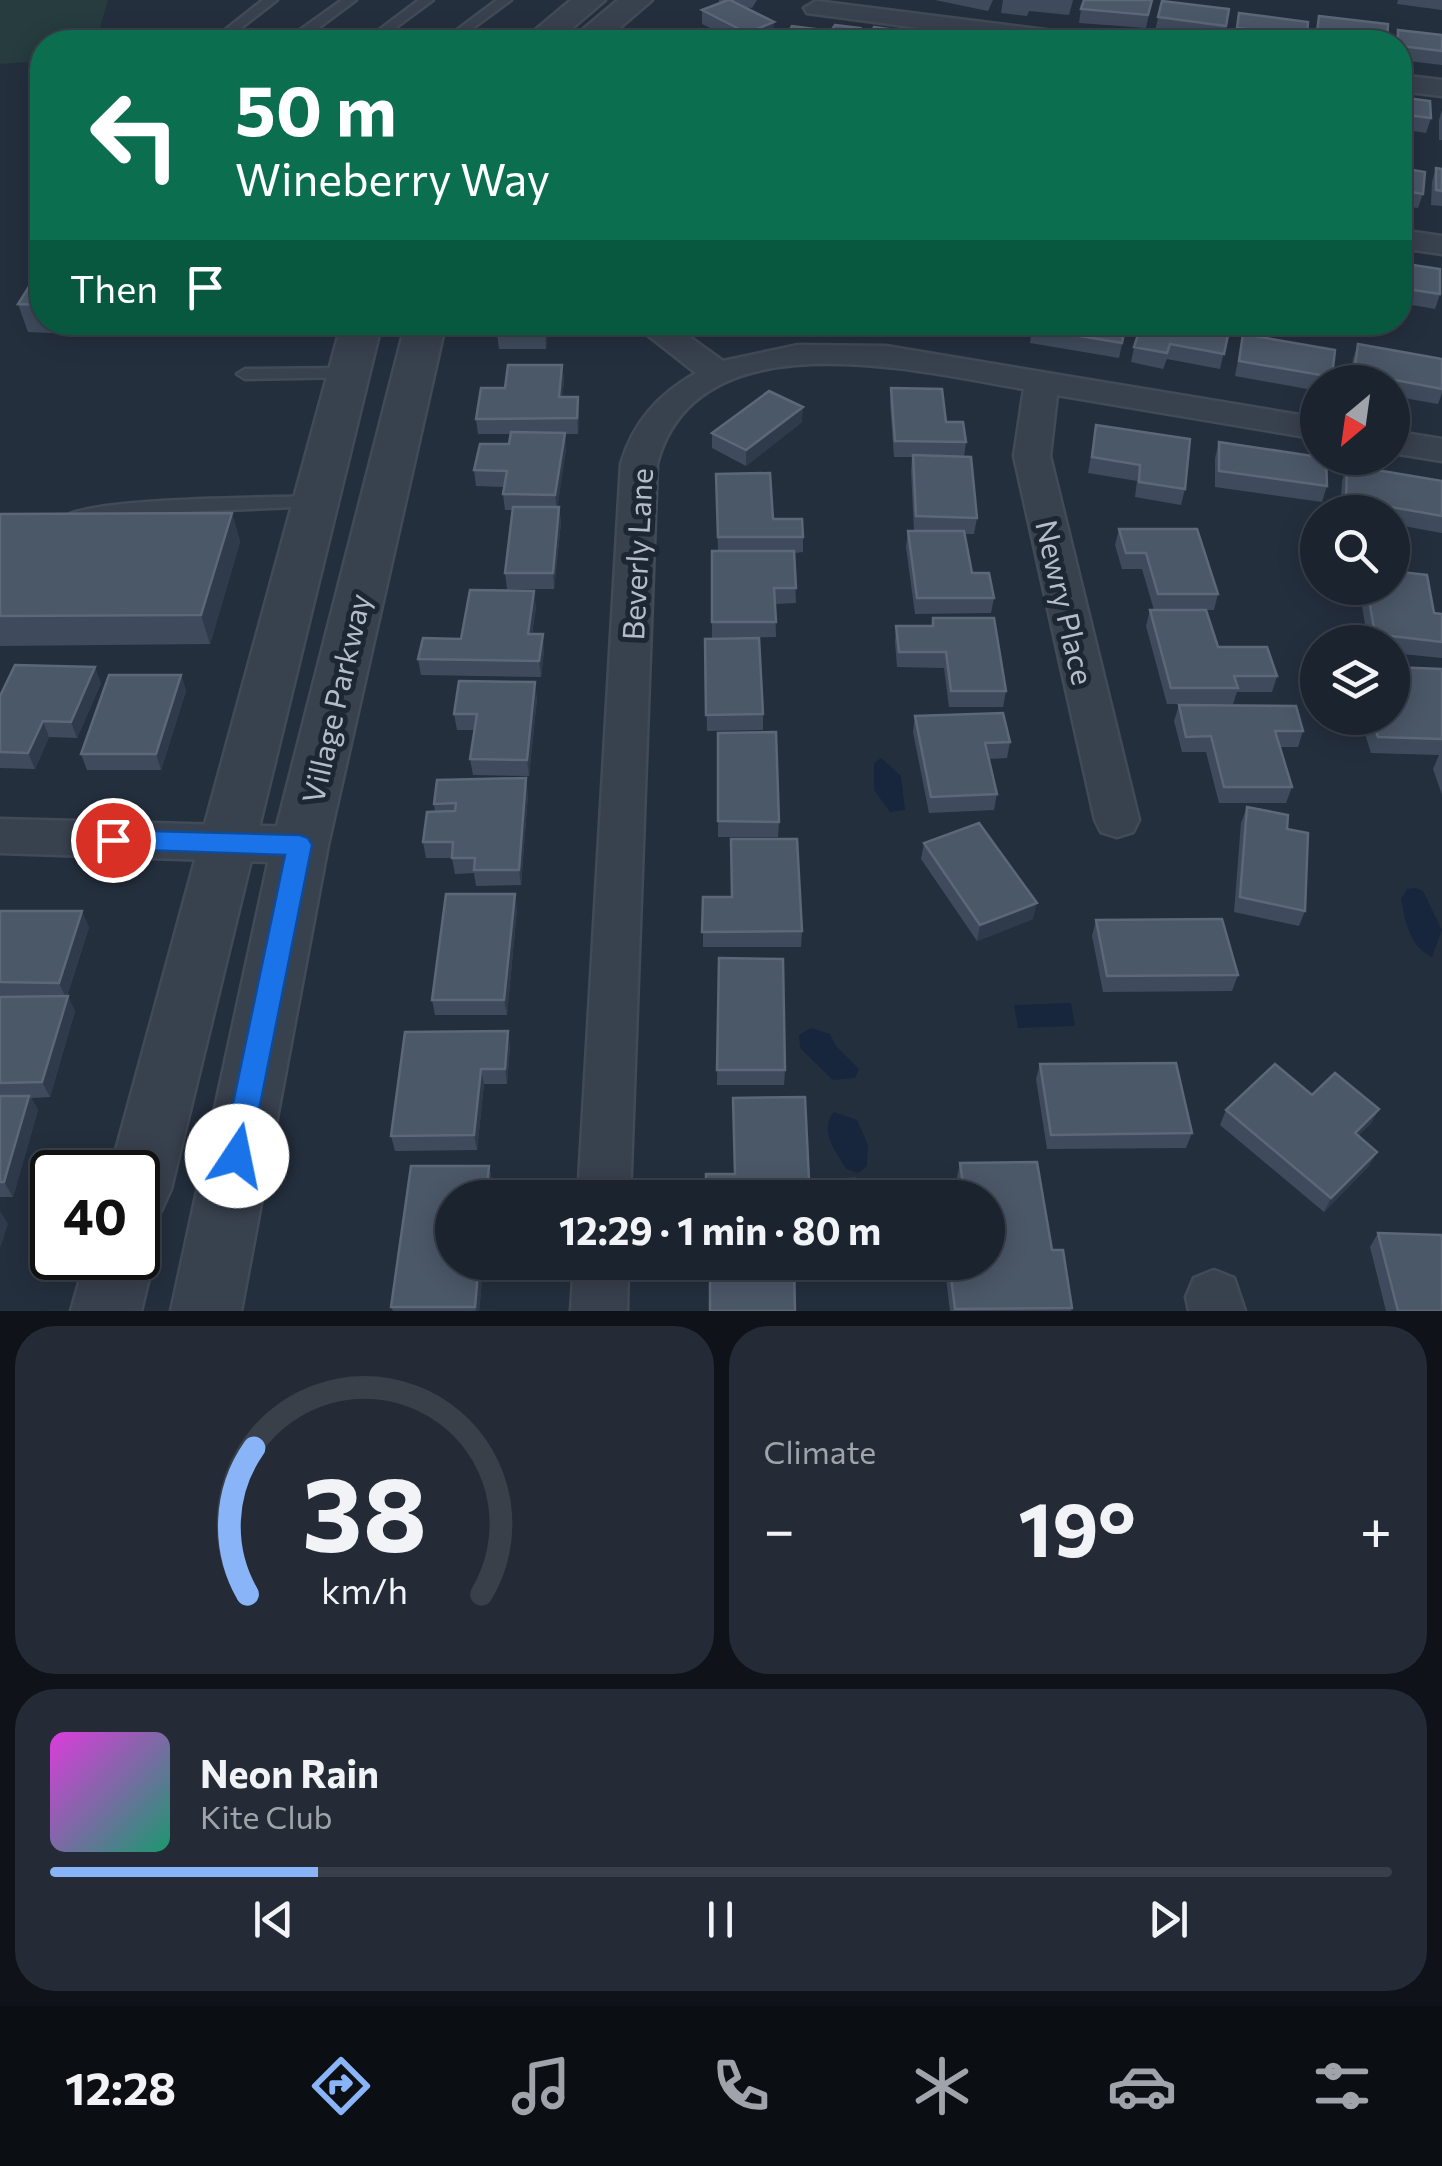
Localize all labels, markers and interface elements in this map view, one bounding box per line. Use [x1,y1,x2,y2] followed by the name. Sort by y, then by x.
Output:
[235,65,397,150] text: 50 m
[70,70,200,200] icon: left
[235,150,550,205] text: Wineberry Way
[178,260,233,315] icon: arrive
[70,264,158,311] text: Then
[1300,365,1410,475] north arrow
[1300,365,1410,735] map controls
[613,467,659,641] street label: Beverly Lane
[1300,495,1410,605] button: search
[1029,516,1103,688] street label: Newry Place
[293,590,377,806] street label: Village Parkway
[1300,625,1410,735] button: layers
[71,798,156,883] pin
[86,813,141,868] icon: arrive
[185,1104,289,1208] position arrow
[30,1150,160,1280] speed limit sign: 40
[559,1206,881,1253] text: 12:29 · 1 min · 80 m
[764,1431,876,1471] text: Climate
[302,1446,427,1573] text: 38
[1018,1481,1136,1572] text: 19°
[764,1494,795,1561] text: −
[1360,1494,1392,1561] text: +
[321,1568,408,1611] text: km/h
[200,1749,379,1796] text: Neon Rain
[200,1796,332,1836] text: Kite Club
[246,1892,301,1947] icon: previous
[693,1892,748,1947] icon: pause
[1141,1892,1196,1947] icon: next
[306,2051,376,2121] icon: directions
[506,2051,576,2121] icon: music
[706,2051,776,2121] icon: phone
[907,2051,977,2121] icon: climate
[1107,2051,1177,2121] icon: car
[1307,2051,1377,2121] icon: filters
[65,2059,176,2114] text: 12:28

